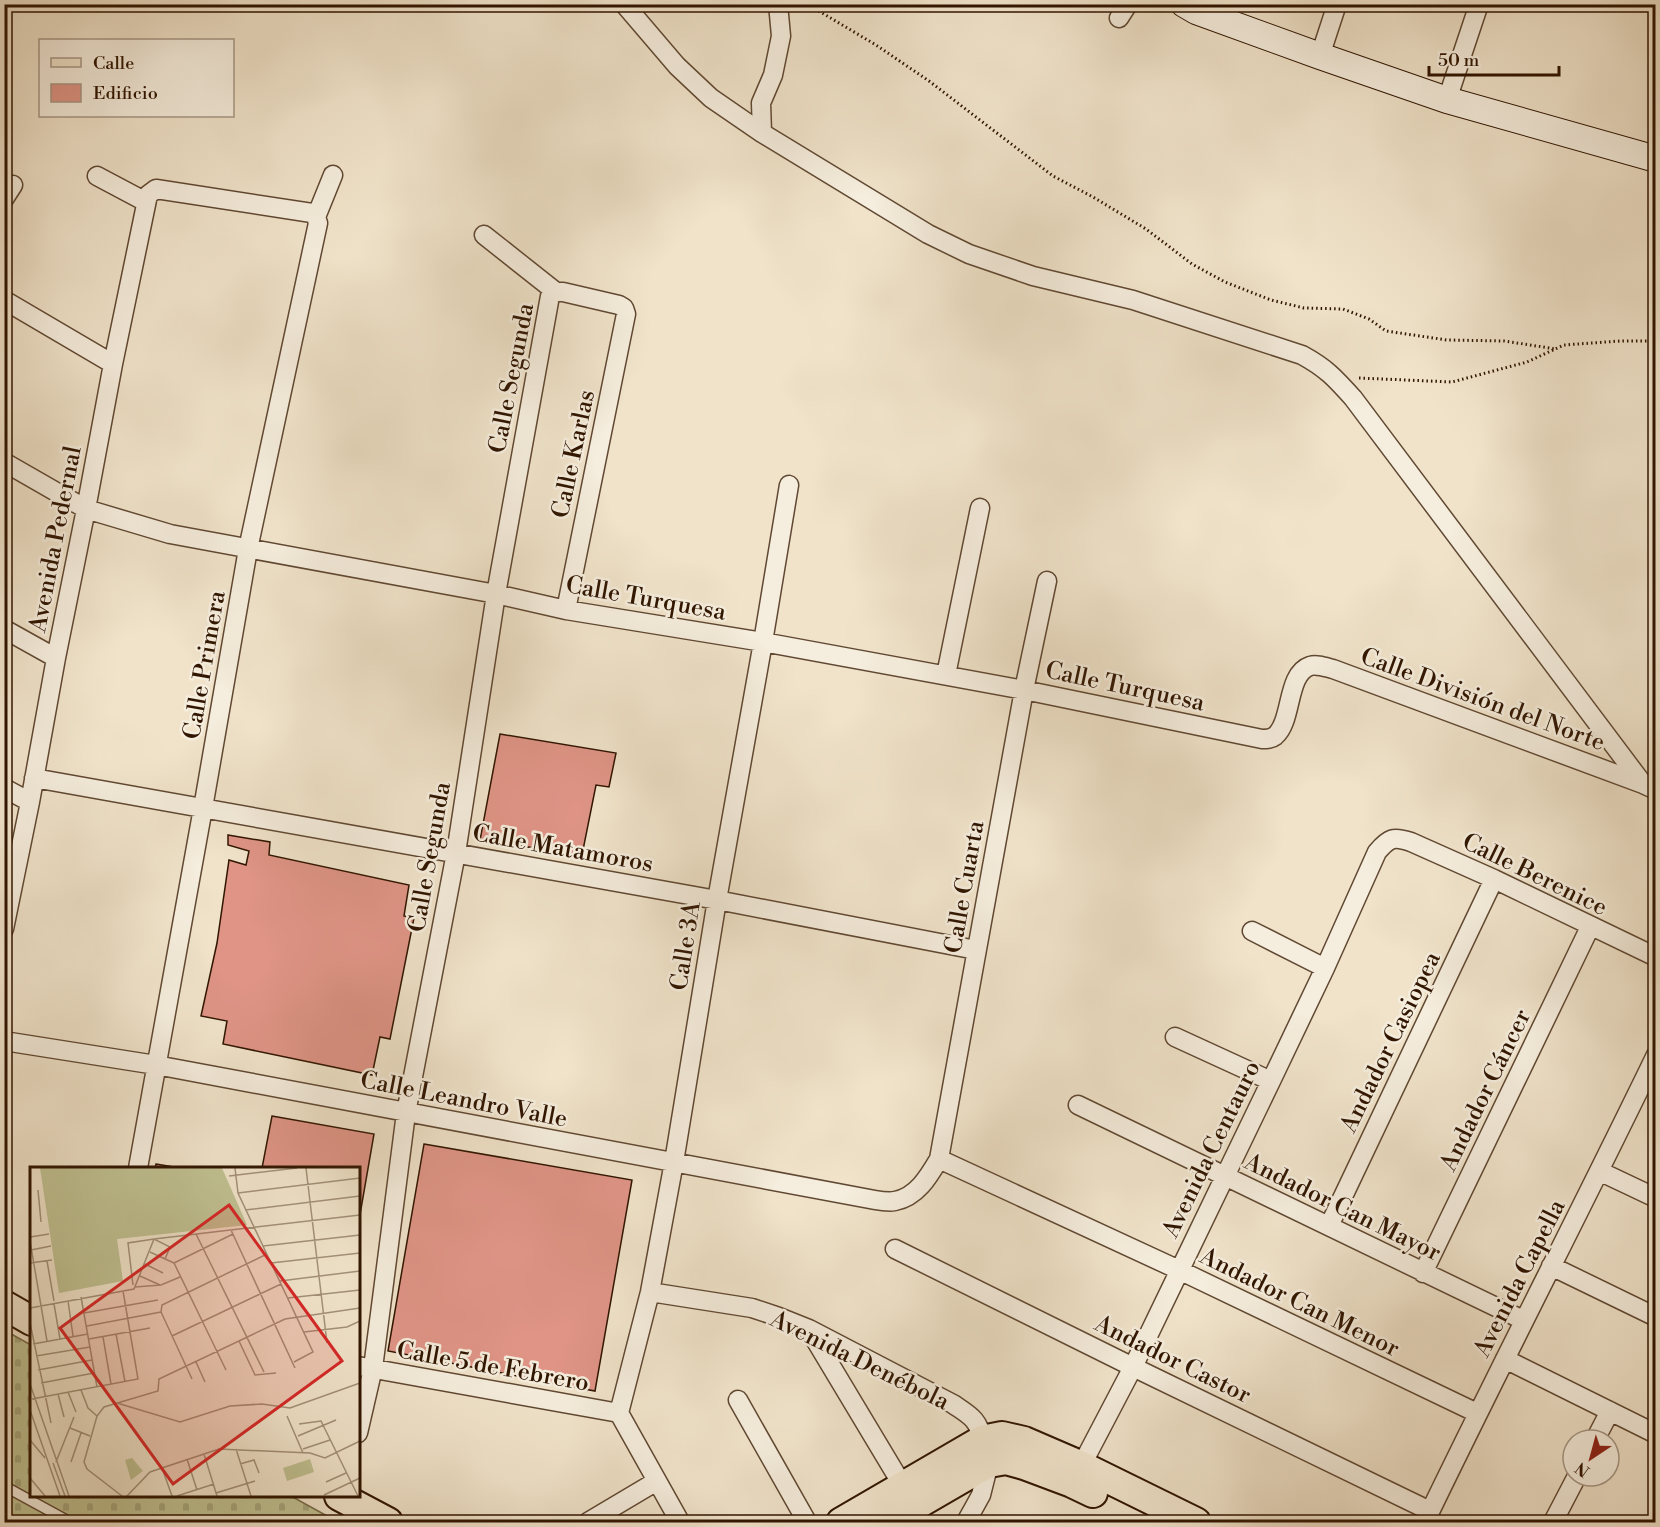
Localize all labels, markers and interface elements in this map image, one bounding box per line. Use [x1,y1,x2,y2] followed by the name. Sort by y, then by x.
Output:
[39,39,234,117] legend
[1429,39,1560,77] scale bar
[1438,49,1480,72] text: 50 m
[93,52,134,75] text: Calle
[93,82,158,105] text: Edificio
[483,300,541,456] street label: Calle Segunda
[546,387,602,521] street label: Calle Karlas
[23,444,89,636] street label: Avenida Pedernal
[563,570,729,628] street label: Calle Turquesa
[177,588,233,742] street label: Calle Primera
[1356,642,1609,758] street label: Calle División del Norte
[1042,655,1208,719] street label: Calle Turquesa
[402,779,458,935] street label: Calle Segunda
[470,818,655,880] street label: Calle Matamoros
[939,818,992,956] street label: Calle Cuarta
[1457,827,1612,923] street label: Calle Berenice
[664,899,708,993] street label: Calle 3A
[1334,946,1448,1139] street label: Andador Casiopea
[1433,1005,1538,1177] street label: Andador Cáncer
[1156,1056,1268,1244] street label: Avenida Centauro
[358,1065,570,1135] street label: Calle Leandro Valle
[1238,1147,1446,1269] street label: Andador Can Mayor
[30,1167,360,1497] inset map
[1467,1194,1573,1363] street label: Avenida Capella
[1194,1241,1404,1364] street label: Andador Can Menor
[764,1304,955,1418] street label: Avenida Denébola
[1089,1309,1256,1411] street label: Andador Castor
[394,1335,591,1399] street label: Calle 5 de Febrero
[1561,1428,1621,1488] north arrow
[1571,1457,1594,1481] text: N

